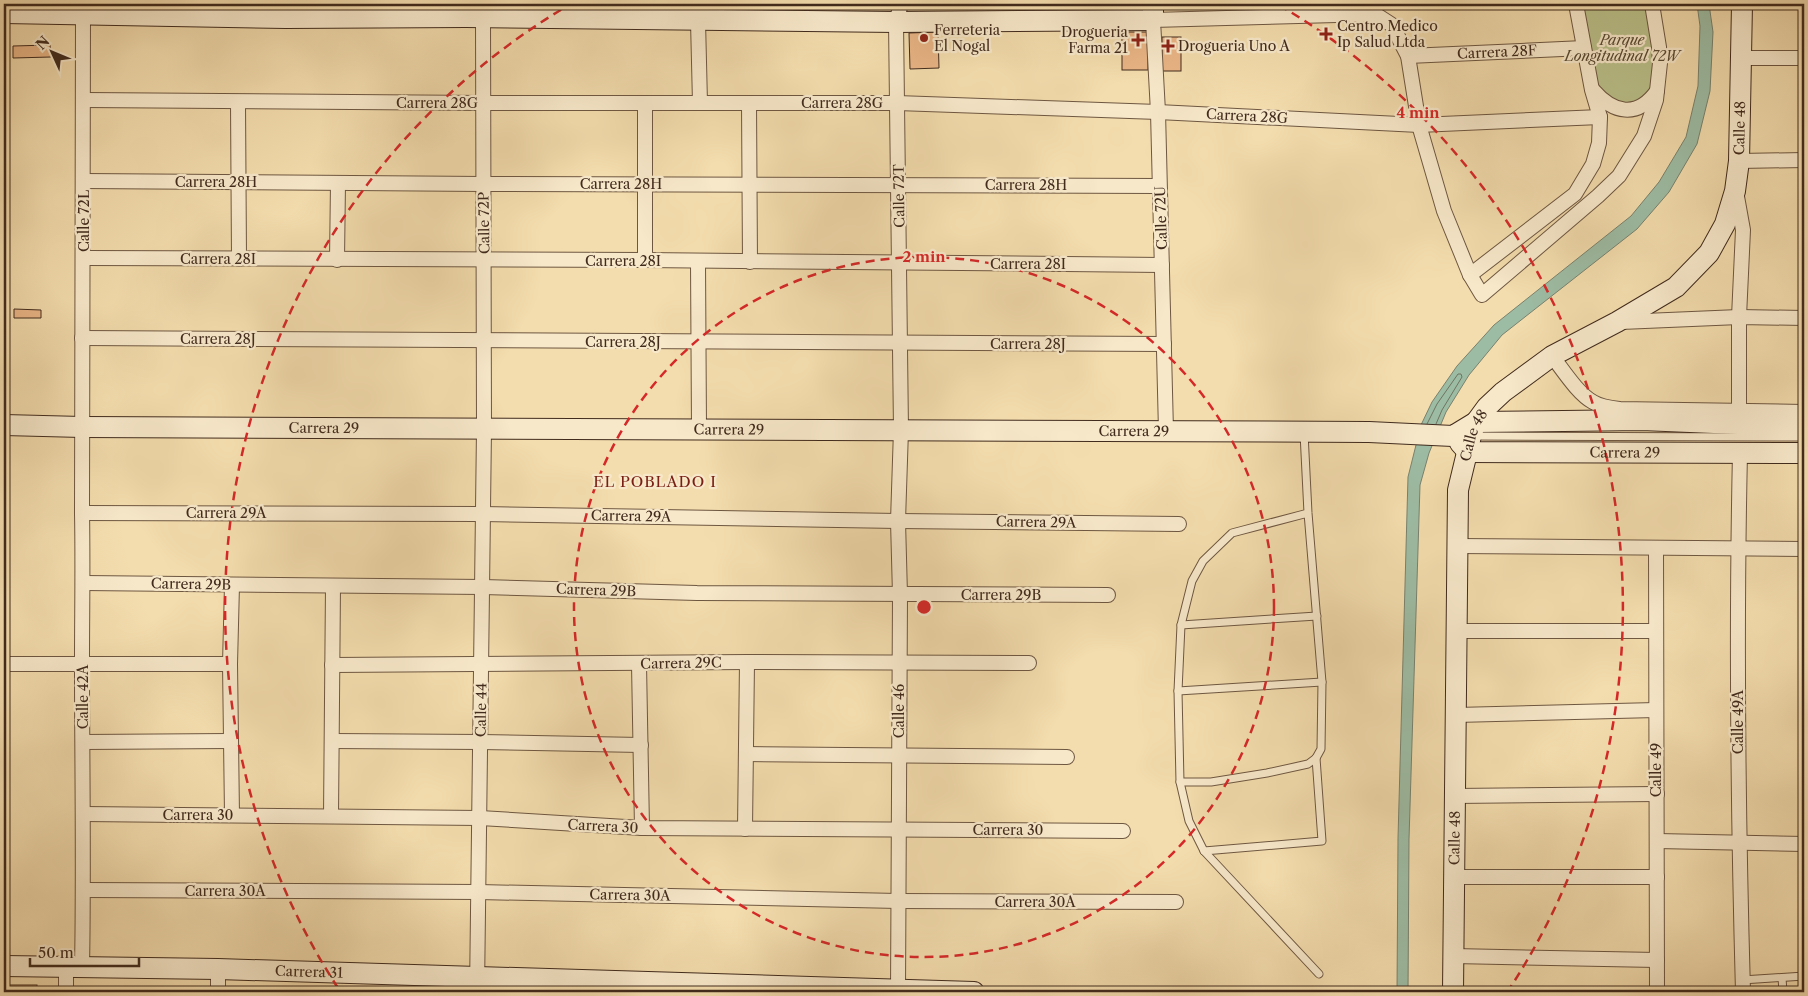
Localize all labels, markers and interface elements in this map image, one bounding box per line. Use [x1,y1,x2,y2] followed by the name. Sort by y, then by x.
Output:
[1337,17,1438,51] place label: Centro Medico Ip Salud Ltda
[934,21,1001,55] place label: Ferreteria El Nogal
[1061,23,1129,57] place label: Drogueria Farma 21
[1319,27,1333,41] marker: Centro Medico Ip Salud Ltda
[28,28,78,78] north arrow
[1564,31,1683,65] park label: Parque Longitudinal 72W
[32,32,53,54] text: N
[918,32,930,44] marker: Ferreteria El Nogal
[1132,34,1144,46] marker: Drogueria Farma 21
[1178,37,1291,55] place label: Drogueria Uno A
[1162,40,1174,52] marker: Drogueria Uno A
[1457,41,1537,63] street label: Carrera 28F
[396,94,478,112] street label: Carrera 28G
[801,94,883,112] street label: Carrera 28G
[1730,101,1749,155] street label: Calle 48
[1396,103,1440,122] text: 4 min
[1206,105,1288,127] street label: Carrera 28G
[889,164,909,228] street label: Calle 72T
[175,173,257,191] street label: Carrera 28H
[580,175,662,193] street label: Carrera 28H
[985,176,1067,194] street label: Carrera 28H
[1151,186,1171,250] street label: Calle 72U
[75,190,93,252] street label: Calle 72L
[474,192,494,254] street label: Calle 72P
[902,247,946,266] text: 2 min
[180,250,256,268] street label: Carrera 28I
[585,252,661,270] street label: Carrera 28I
[990,255,1066,273] street label: Carrera 28I
[180,330,256,348] street label: Carrera 28J
[585,333,661,351] street label: Carrera 28J
[990,335,1066,353] street label: Carrera 28J
[1456,406,1491,463] street label: Calle 48
[289,419,359,437] street label: Carrera 29
[694,420,764,439] street label: Carrera 29
[1099,422,1169,440] street label: Carrera 29
[1590,443,1660,462] street label: Carrera 29
[593,472,717,491] district label: EL POBLADO I
[186,504,267,522] street label: Carrera 29A
[591,506,672,526] street label: Carrera 29A
[996,512,1077,532] street label: Carrera 29A
[151,574,232,594] street label: Carrera 29B
[555,580,637,600] street label: Carrera 29B
[961,586,1041,604] street label: Carrera 29B
[915,598,933,616] centre of rings
[640,653,722,673] street label: Carrera 29C
[74,664,92,729] street label: Calle 42A
[472,683,490,737] street label: Calle 44
[890,684,908,738] street label: Calle 46
[1729,689,1747,754] street label: Calle 49A
[1647,743,1665,797] street label: Calle 49
[163,806,234,824] street label: Carrera 30
[1445,811,1464,865] street label: Calle 48
[567,815,639,837] street label: Carrera 30
[973,821,1044,839] street label: Carrera 30
[184,882,266,900] street label: Carrera 30A
[589,885,671,905] street label: Carrera 30A
[994,893,1076,911] street label: Carrera 30A
[30,936,139,968] scale bar
[38,943,74,962] text: 50 m
[275,962,343,982] street label: Carrera 31

